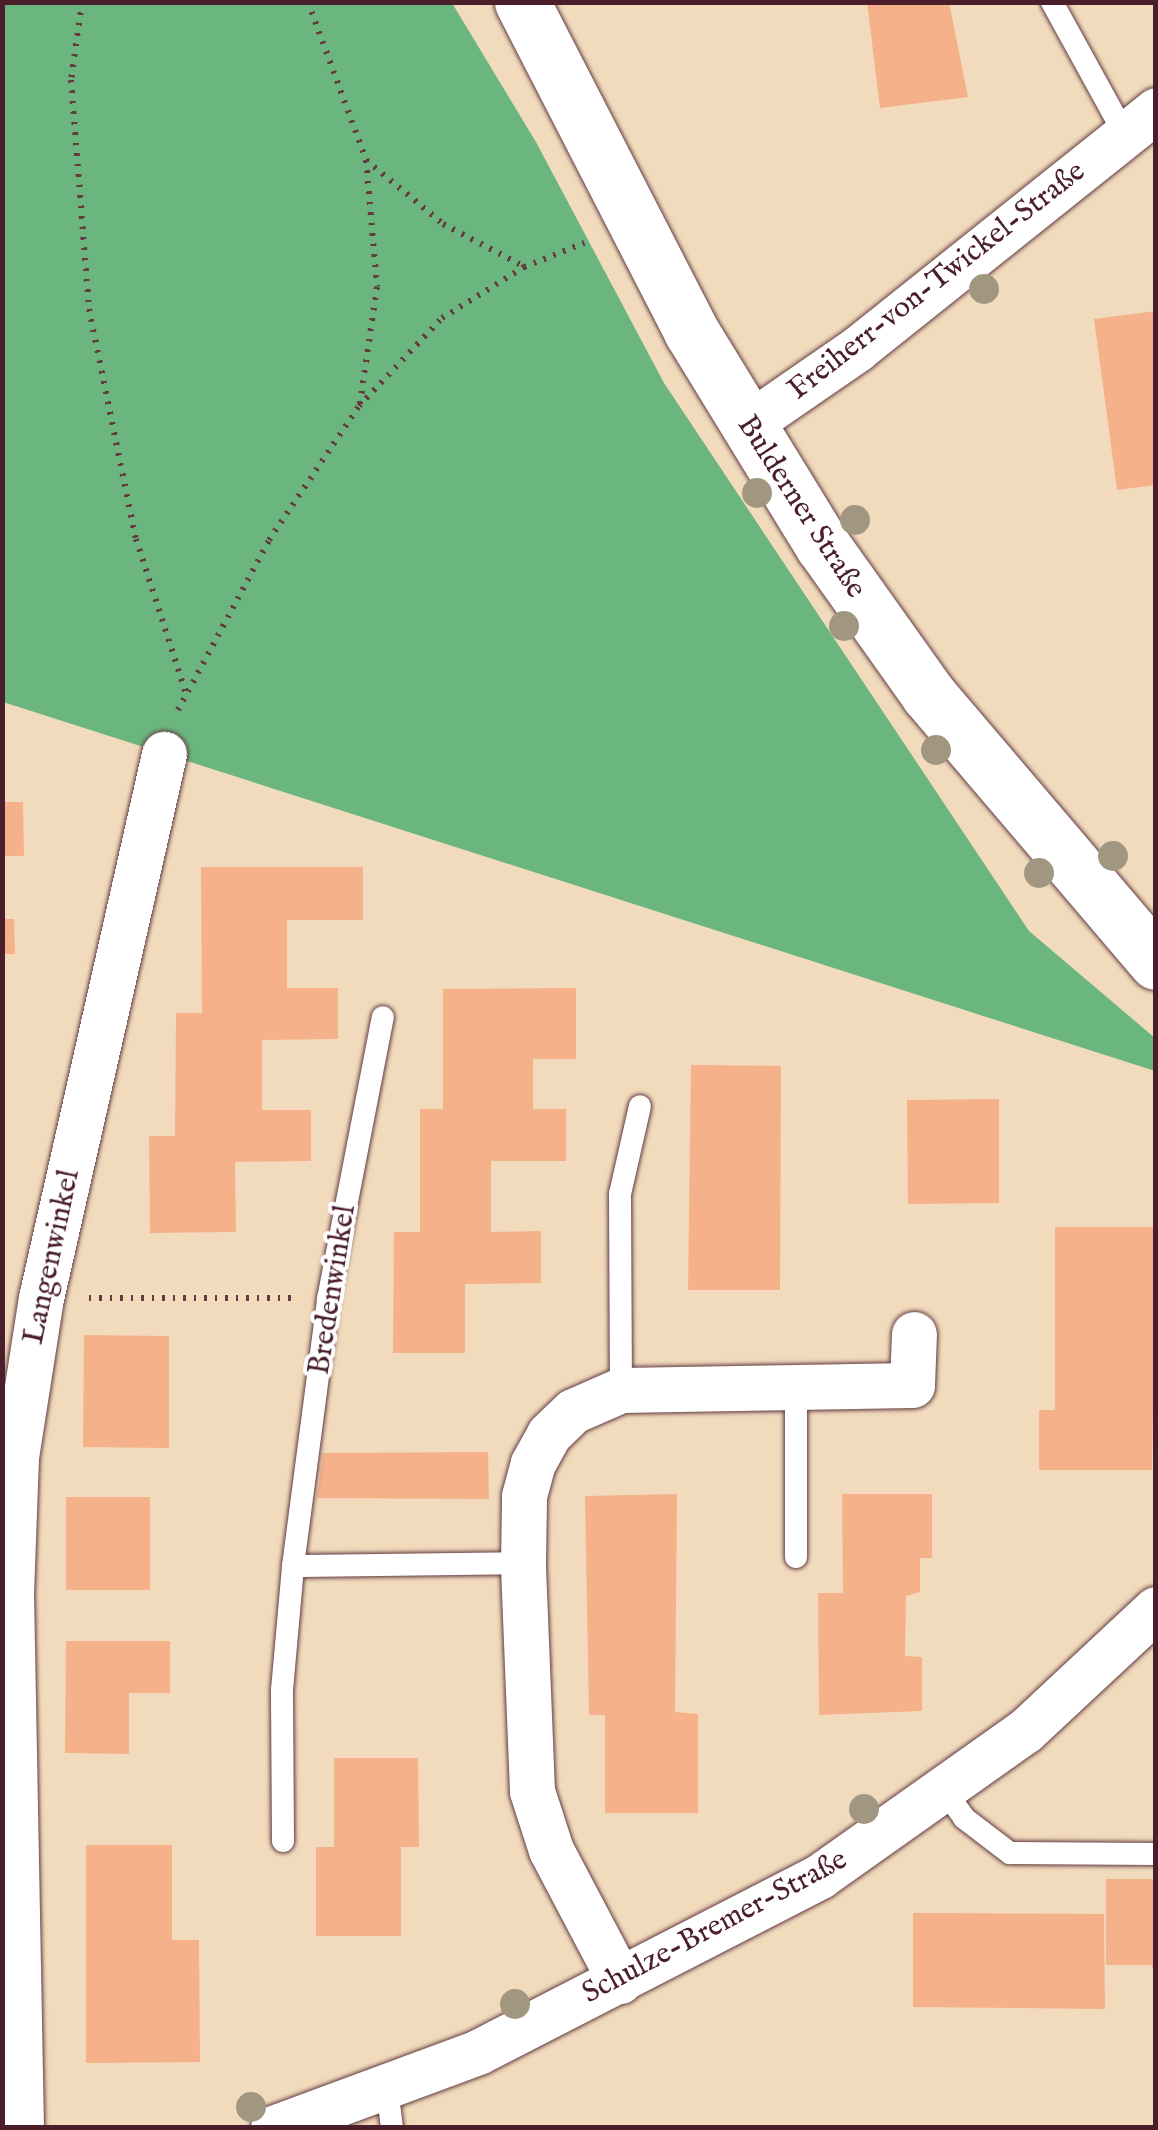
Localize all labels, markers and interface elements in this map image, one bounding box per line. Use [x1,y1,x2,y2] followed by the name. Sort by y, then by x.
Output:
[781,154,1093,408] street label: Freiherr-von-Twickel-Straße
[729,409,873,605] street label: Bulderner Straße
[16,1166,88,1348] street label: Langenwinkel
[302,1202,364,1378] street label: Bredenwinkel
[576,1842,854,2012] street label: Schulze-Bremer-Straße

